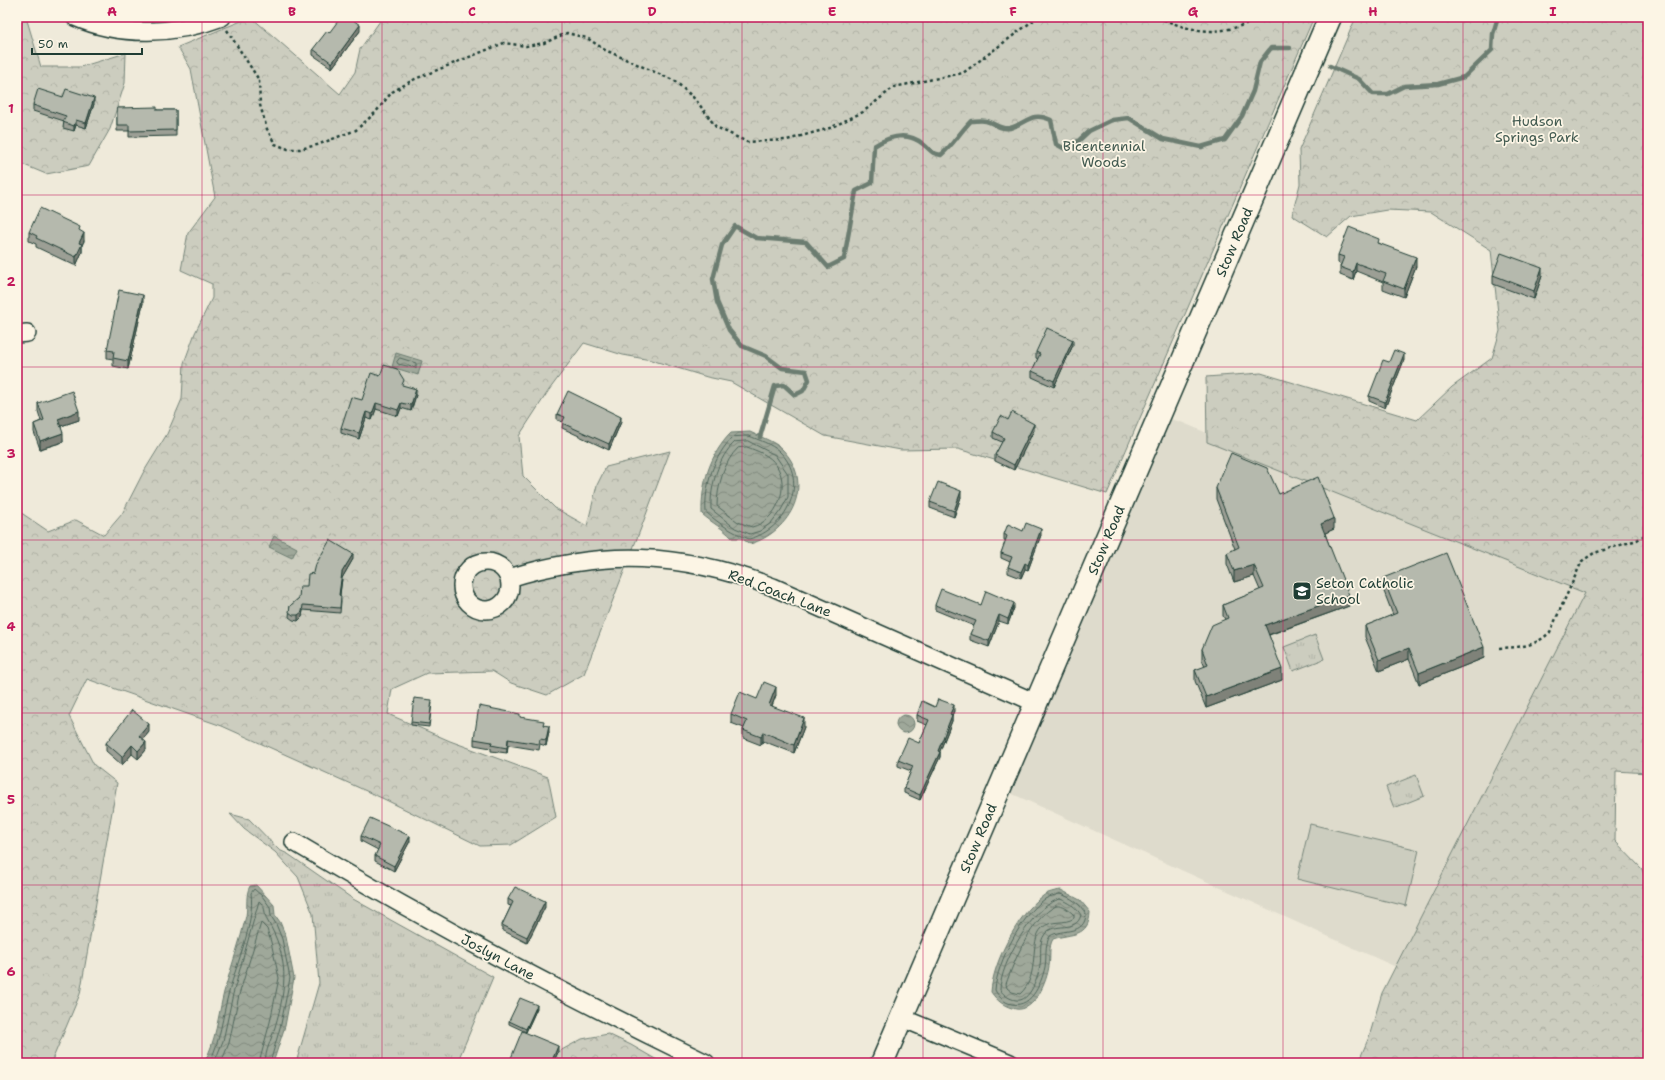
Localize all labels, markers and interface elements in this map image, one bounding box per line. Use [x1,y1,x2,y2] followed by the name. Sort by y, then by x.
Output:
[107,3,117,20] text: A
[288,3,296,20] text: B
[468,3,476,20] text: C
[647,3,657,20] text: D
[828,3,837,20] text: E
[1009,3,1017,20] text: F
[1188,3,1199,20] text: G
[1368,3,1378,20] text: H
[1549,3,1557,20] text: I
[32,30,142,56] scale bar
[38,36,68,52] text: 50 m
[8,100,14,117] text: 1
[1495,112,1579,146] park label: Hudson Springs Park
[1063,137,1146,171] park label: Bicentennial Woods
[1211,204,1257,279] street label: Stow Road
[6,273,16,290] text: 2
[6,445,16,462] text: 3
[1083,502,1129,577] street label: Stow Road
[726,565,834,621] street label: Red Coach Lane
[1316,574,1414,608] place label: Seton Catholic School
[1291,580,1313,602] school or university icon: Seton Catholic School
[6,618,16,635] text: 4
[7,791,15,808] text: 5
[955,800,1001,875] street label: Stow Road
[458,930,538,984] street label: Joslyn Lane
[6,963,16,980] text: 6

